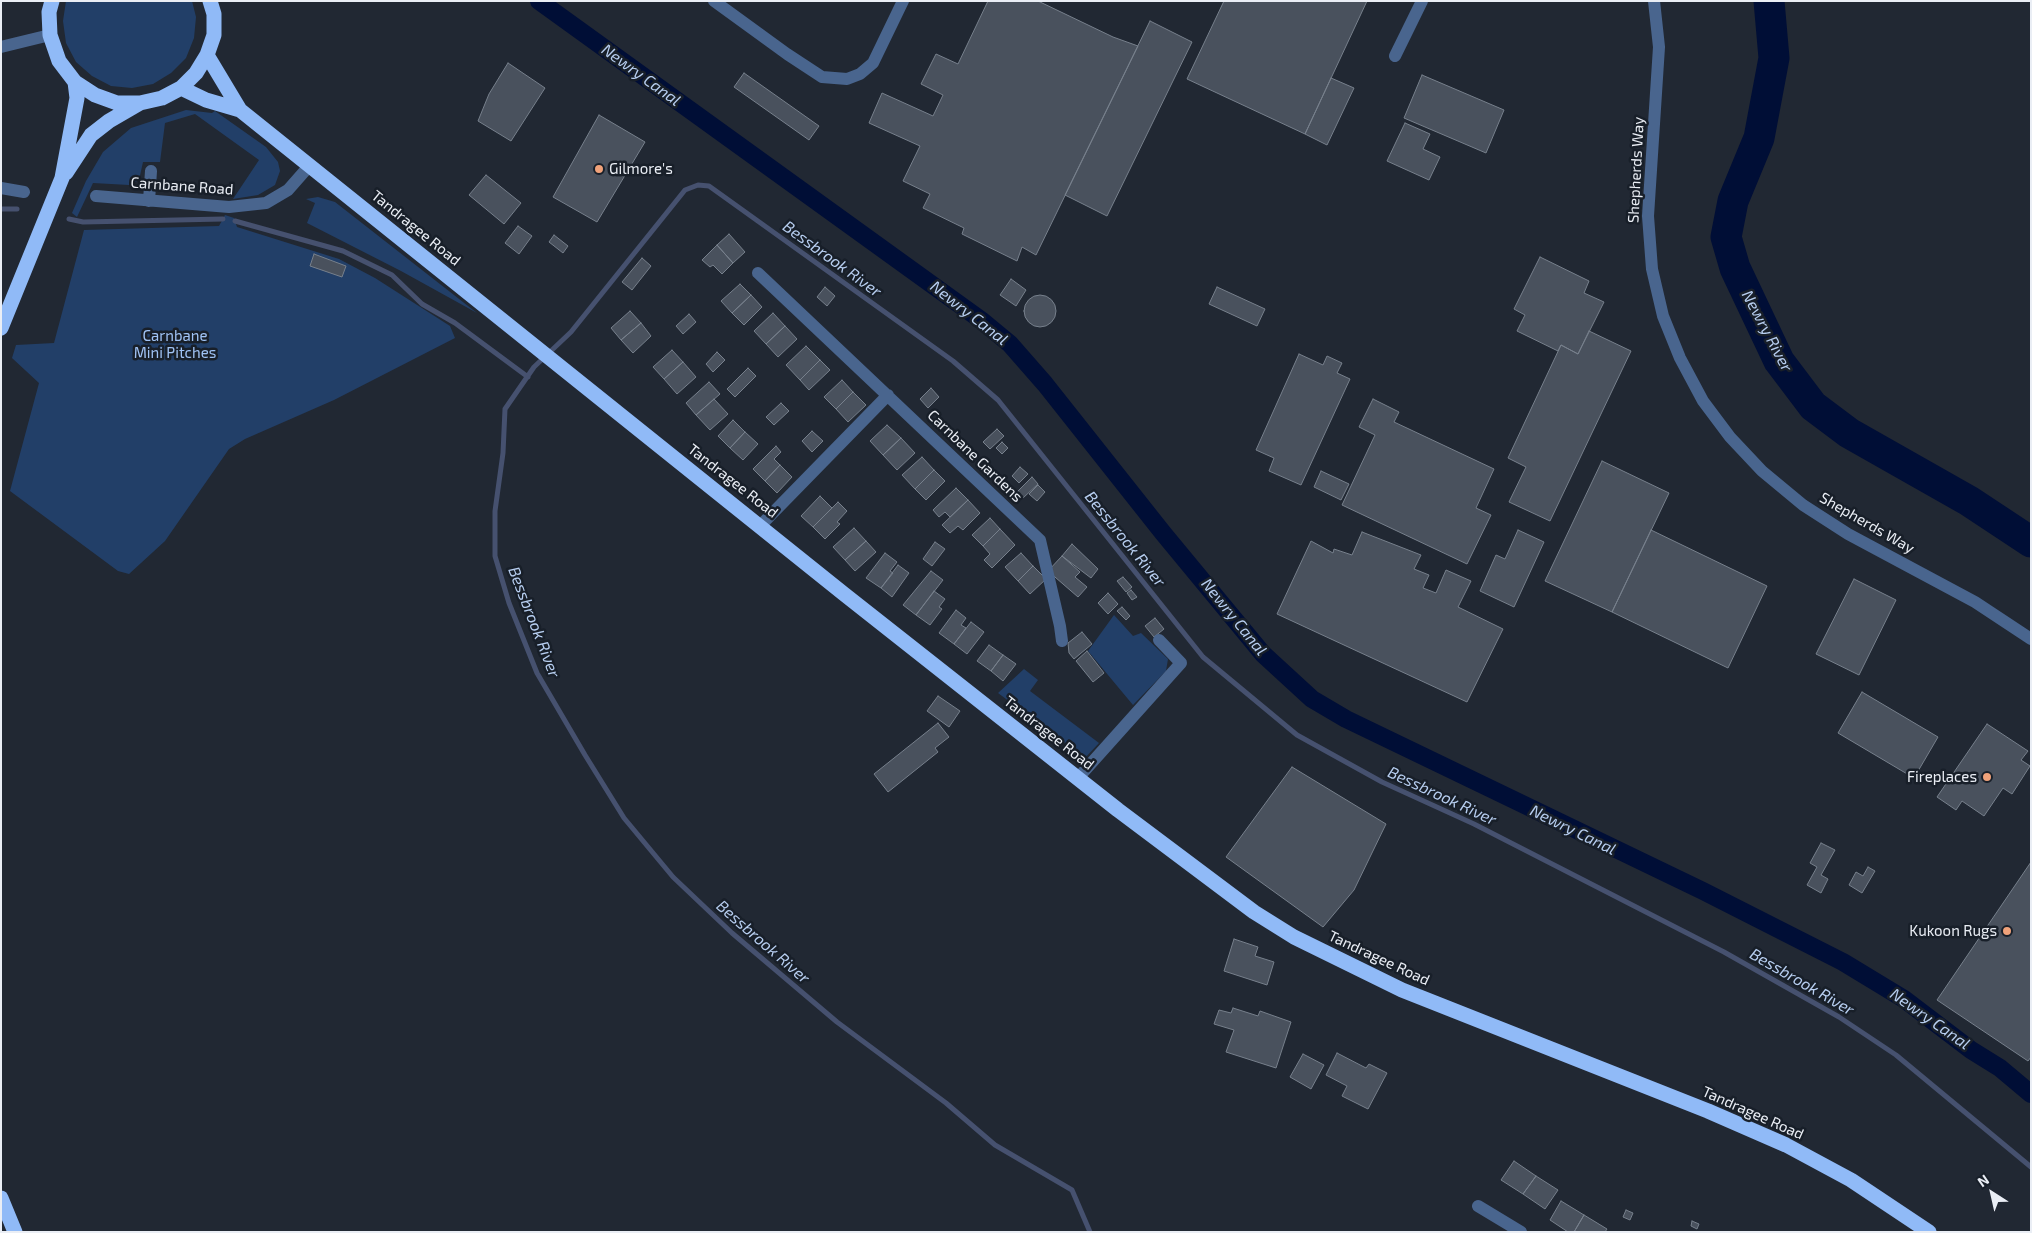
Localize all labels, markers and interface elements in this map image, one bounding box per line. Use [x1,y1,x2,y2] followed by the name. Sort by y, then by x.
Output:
[598,40,684,110] water label: Newry Canal
[1624,116,1648,224] street label: Shepherds Way
[609,160,673,178] place label: Gilmore's
[593,163,605,175] marker: Gilmore's
[130,173,234,199] street label: Carnbane Road
[368,187,464,269] street label: Tandragee Road
[779,217,885,301] water label: Bessbrook River
[926,277,1012,349] water label: Newry Canal
[1738,287,1796,375] water label: Newry River
[134,327,216,362] park label: Carnbane Mini Pitches
[924,406,1026,506] street label: Carnbane Gardens
[684,440,782,522] street label: Tandragee Road
[1081,487,1169,591] water label: Bessbrook River
[1816,489,1918,557] street label: Shepherds Way
[504,564,564,680] water label: Bessbrook River
[1197,575,1271,659] water label: Newry Canal
[1000,692,1098,774] street label: Tandragee Road
[1385,763,1499,829] water label: Bessbrook River
[1907,768,1977,786] place label: Fireplaces
[1981,771,1993,783] marker: Fireplaces
[1527,801,1619,859] water label: Newry Canal
[712,896,814,988] water label: Bessbrook River
[1909,922,1997,940] place label: Kukoon Rugs
[2001,925,2013,937] marker: Kukoon Rugs
[1326,927,1432,989] street label: Tandragee Road
[1746,944,1858,1020] water label: Bessbrook River
[1886,984,1974,1054] water label: Newry Canal
[1699,1083,1807,1143] street label: Tandragee Road
[1967,1168,2017,1218] north arrow
[1974,1170,1992,1190] text: N

